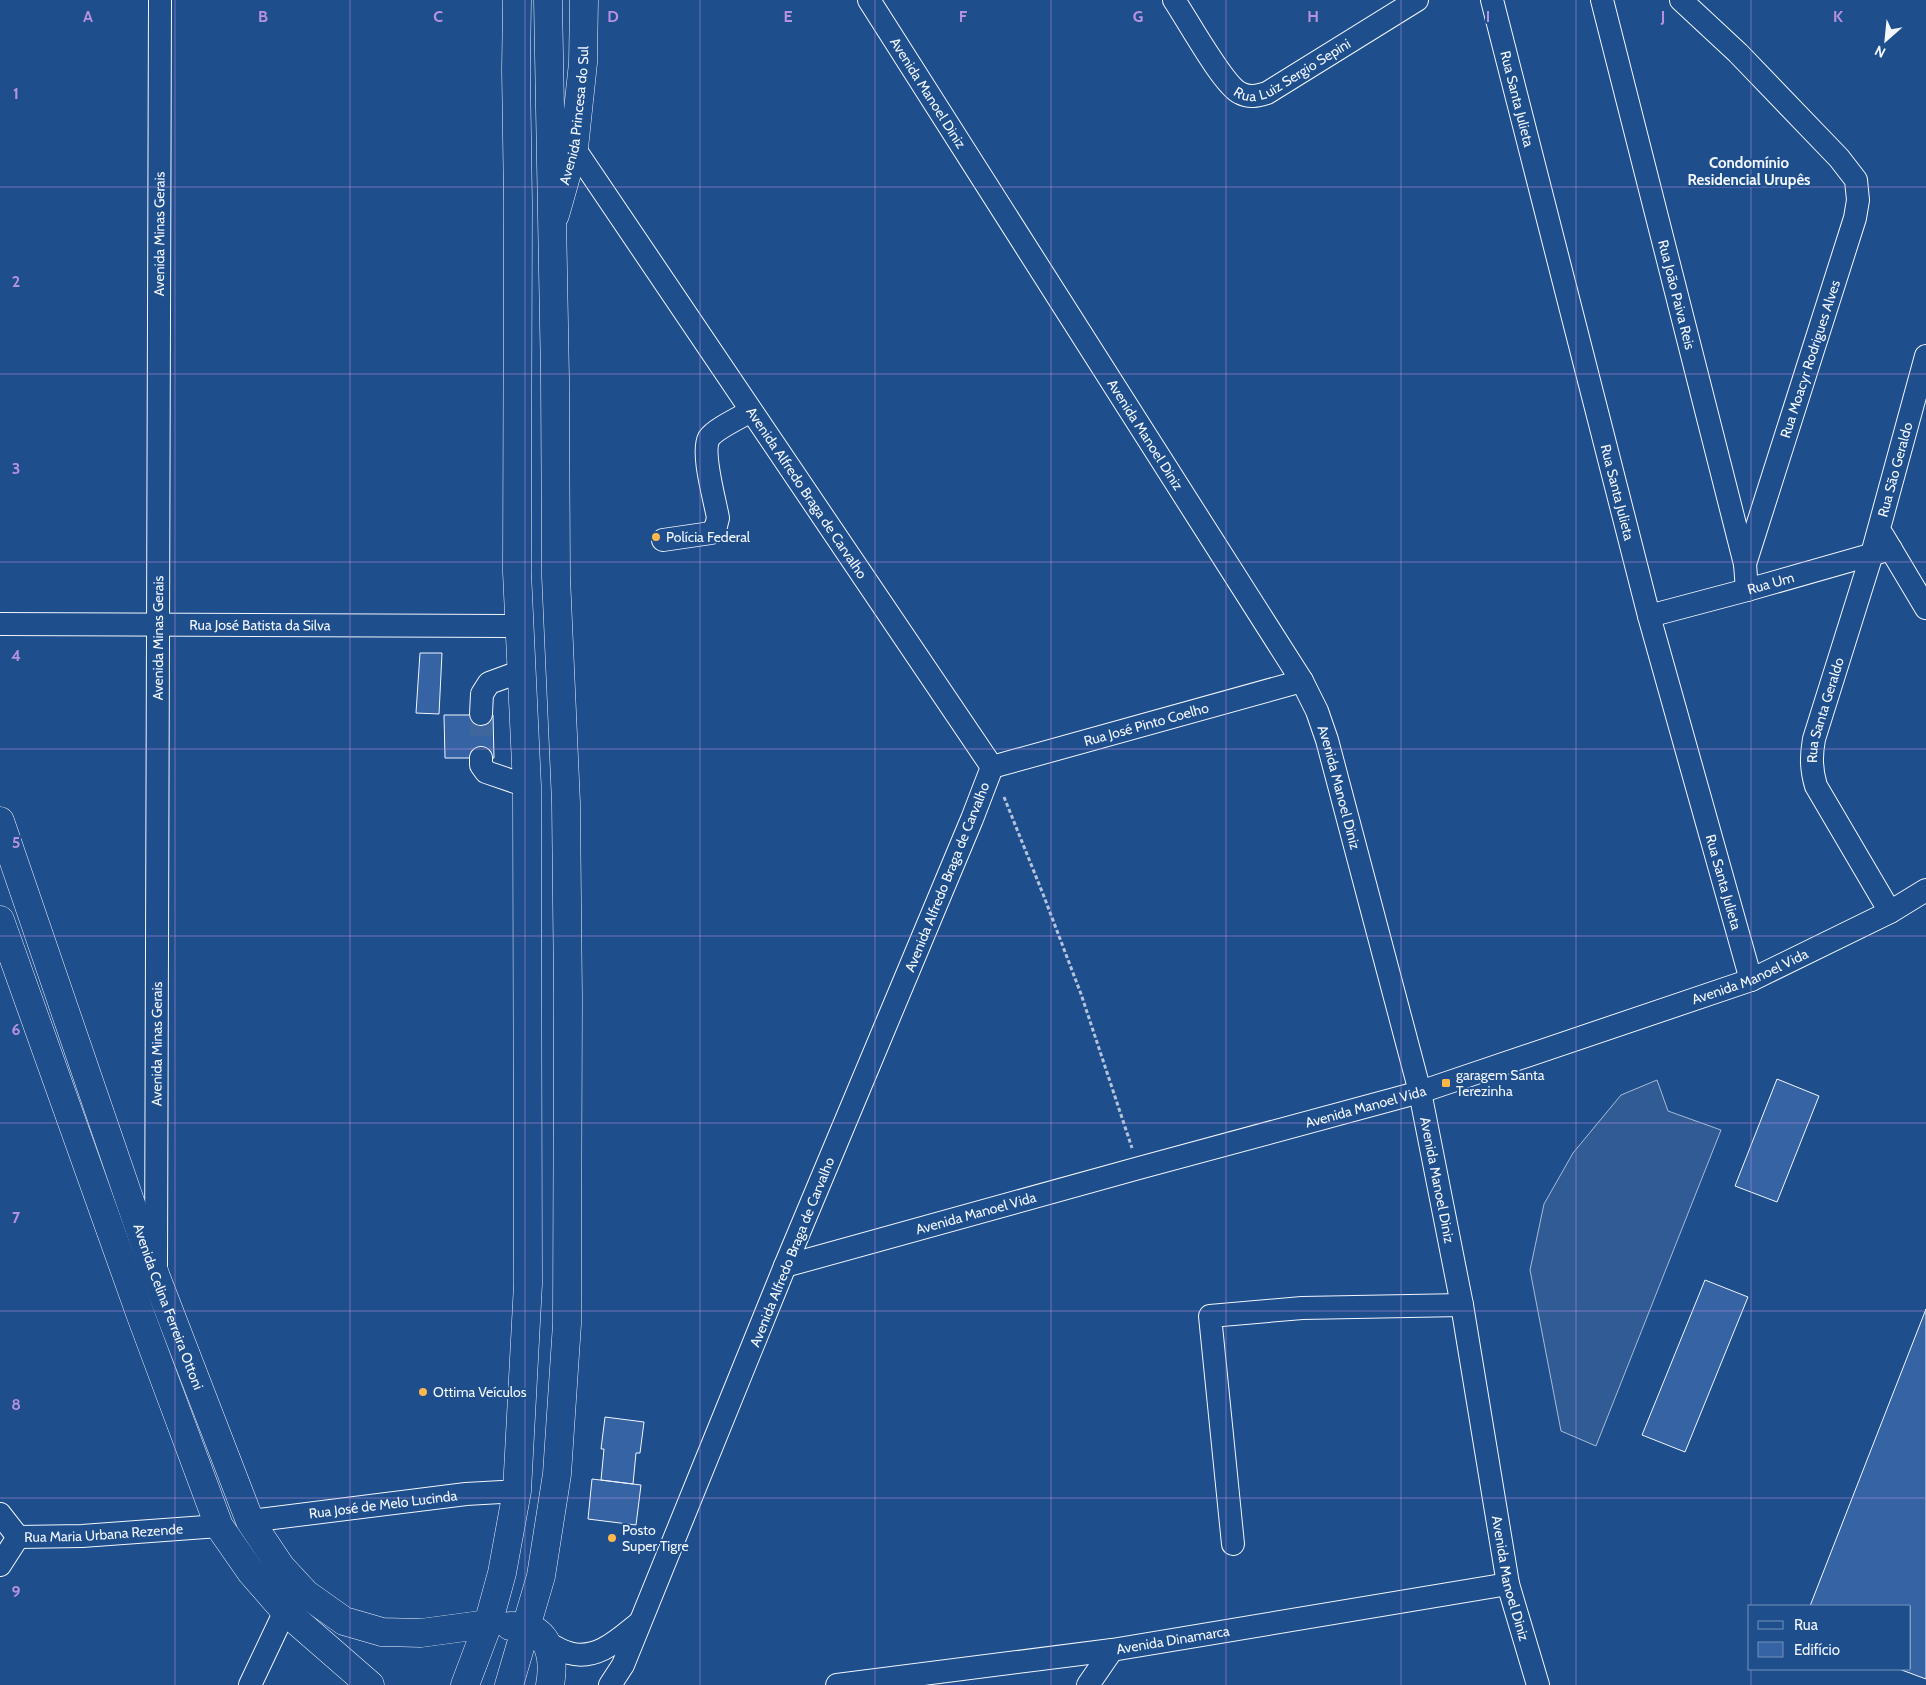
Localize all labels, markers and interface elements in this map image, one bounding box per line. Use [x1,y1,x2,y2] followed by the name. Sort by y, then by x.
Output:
[83,7,93,26] text: A
[258,7,268,26] text: B
[433,7,443,26] text: C
[607,7,619,26] text: D
[783,7,793,26] text: E
[959,7,968,26] text: F
[1133,7,1143,26] text: G
[1307,7,1319,26] text: H
[1486,7,1490,26] text: I
[1660,7,1665,26] text: J
[1833,7,1843,26] text: K
[1861,15,1911,65] north arrow
[886,34,970,152] street label: Avenida Manoel Diniz
[1230,34,1354,105] street label: Rua Luiz Sergio Sepini
[1872,41,1889,62] text: N
[555,45,592,187] street label: Avenida Princesa do Sul
[1496,49,1538,149] street label: Rua Santa Julieta
[13,84,19,103] text: 1
[1688,154,1810,189] district label: Condomínio Residencial Urupês
[150,171,168,296] street label: Avenida Minas Gerais
[1654,238,1699,352] street label: Rua João Paiva Reis
[12,272,20,291] text: 2
[1776,278,1844,440] street label: Rua Moacyr Rodrigues Alves
[1103,376,1188,494] street label: Avenida Manoel Diniz
[742,403,871,582] street label: Avenida Alfredo Braga de Carvalho
[1873,420,1917,519] street label: Rua São Geraldo
[1597,442,1638,542] street label: Rua Santa Julieta
[12,459,20,478] text: 3
[666,528,751,546] place label: Polícia Federal
[650,531,662,543] marker: Polícia Federal
[1745,568,1796,598] street label: Rua Um
[149,575,167,700] street label: Avenida Minas Gerais
[189,616,331,634] street label: Rua José Batista da Silva
[11,646,21,665] text: 4
[1803,655,1848,763] street label: Rua Santa Geraldo
[1082,698,1211,750] street label: Rua José Pinto Coelho
[1313,723,1365,852] street label: Avenida Manoel Diniz
[901,779,994,975] street label: Avenida Alfredo Braga de Carvalho
[1702,832,1746,932] street label: Rua Santa Julieta
[12,833,20,852] text: 5
[1689,944,1811,1008] street label: Avenida Manoel Vida
[148,981,166,1106] street label: Avenida Minas Gerais
[12,1020,21,1039] text: 6
[1456,1066,1545,1100] place label: garagem Santa Terezinha
[1440,1077,1452,1089] marker: garagem Santa Terezinha
[1303,1082,1429,1132] street label: Avenida Manoel Vida
[1416,1115,1459,1245] street label: Avenida Manoel Diniz
[746,1154,839,1350] street label: Avenida Alfredo Braga de Carvalho
[913,1188,1038,1238] street label: Avenida Manoel Vida
[12,1208,21,1227] text: 7
[129,1221,208,1392] street label: Avenida Celina Ferreira Ottoni
[433,1383,527,1401] place label: Ottima Veículos
[417,1386,429,1398] marker: Ottima Veículos
[11,1395,21,1414] text: 8
[308,1486,458,1523] street label: Rua José de Melo Lucinda
[1488,1514,1534,1643] street label: Avenida Manoel Diniz
[24,1520,184,1546] street label: Rua Maria Urbana Rezende
[622,1521,689,1555] place label: Posto Super Tigre
[606,1532,618,1544] marker: Posto Super Tigre
[12,1582,21,1601] text: 9
[1748,1605,1911,1670] legend
[1794,1616,1819,1634] text: Rua
[1115,1622,1231,1658] street label: Avenida Dinamarca
[1794,1641,1840,1659] text: Edifício

